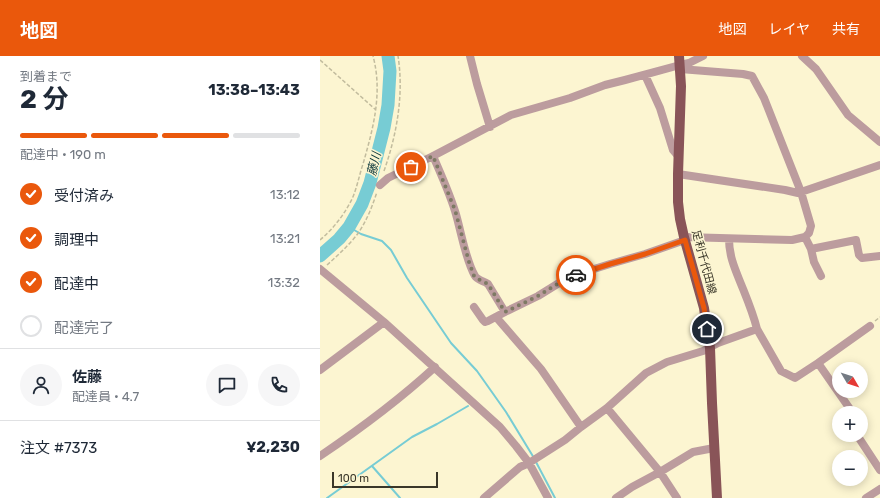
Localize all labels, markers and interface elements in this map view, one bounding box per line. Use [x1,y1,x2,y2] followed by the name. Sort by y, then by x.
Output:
[20,19,58,42] text: 地図
[718,21,746,38] text: 地図
[768,21,810,38] text: レイヤ
[832,21,860,38] text: 共有
[20,69,72,84] text: 到着まで
[208,81,300,99] text: 13:38–13:43
[20,84,68,115] text: 2 分
[20,147,106,162] text: 配達中 · 190 m
[364,149,384,177] water label: 藤川
[394,150,428,184] pin
[400,156,422,178] icon: bag
[20,183,42,205] icon: check
[54,187,114,205] text: 受付済み
[270,187,300,202] text: 13:12
[20,227,42,249] icon: check
[689,228,719,296] street label: 足利千代田線
[54,231,99,249] text: 調理中
[270,231,300,246] text: 13:21
[556,255,596,295] courier
[565,264,587,286] icon: car
[20,271,42,293] icon: check
[54,275,99,293] text: 配達中
[268,275,300,290] text: 13:32
[690,312,724,346] pin
[696,318,718,340] icon: home
[54,319,114,337] text: 配達完了
[832,362,868,398] north arrow
[832,362,868,486] map controls
[20,364,62,406] button: person
[206,364,248,406] button: chat
[258,364,300,406] button: phone
[72,368,102,386] text: 佐藤
[72,389,139,404] text: 配達員 · 4.7
[832,406,868,442] button: +
[246,438,300,456] text: ¥2,230
[20,439,97,457] text: 注文 #7373
[832,450,868,486] button: −
[332,470,438,489] scale bar
[338,472,369,485] text: 100 m

